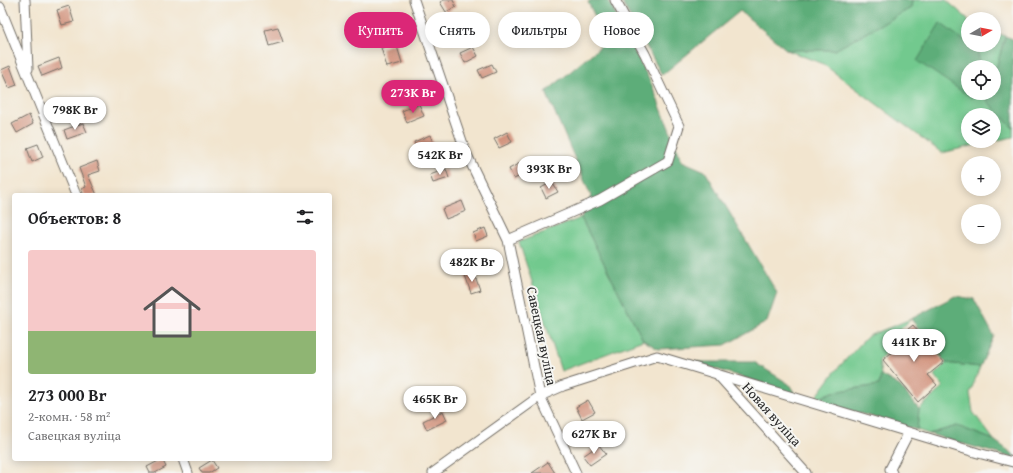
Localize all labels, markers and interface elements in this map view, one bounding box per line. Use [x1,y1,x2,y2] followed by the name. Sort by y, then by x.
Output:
[344,12,417,48] chip: Купить
[425,12,490,48] chip: Снять
[498,12,581,48] chip: Фильтры
[589,12,654,48] chip: Новое
[961,12,1001,52] north arrow
[961,12,1001,244] map controls
[961,60,1001,100] button: locate
[376,80,450,114] pin: 273K Br
[390,83,436,102] text: 273K Br
[38,97,112,131] pin: 798K Br
[52,100,98,119] text: 798K Br
[961,108,1001,148] button: layers
[403,142,477,176] pin: 542K Br
[417,145,463,164] text: 542K Br
[512,156,586,190] pin: 393K Br
[961,156,1001,196] button: +
[526,159,572,178] text: 393K Br
[961,204,1001,244] button: −
[28,205,121,230] text: Объектов: 8
[294,206,316,228] icon: filters
[435,249,509,283] pin: 482K Br
[449,252,495,271] text: 482K Br
[136,276,208,348] icon: home
[522,285,562,387] street label: Савецкая вуліца
[877,329,951,363] pin: 441K Br
[891,332,937,351] text: 441K Br
[738,377,807,451] street label: Новая вуліца
[28,382,107,407] text: 273 000 Br
[398,386,472,420] pin: 465K Br
[412,389,458,408] text: 465K Br
[28,407,110,426] text: 2-комн. · 58 m²
[557,421,631,455] pin: 627K Br
[571,424,617,443] text: 627K Br
[28,426,121,445] text: Савецкая вуліца

